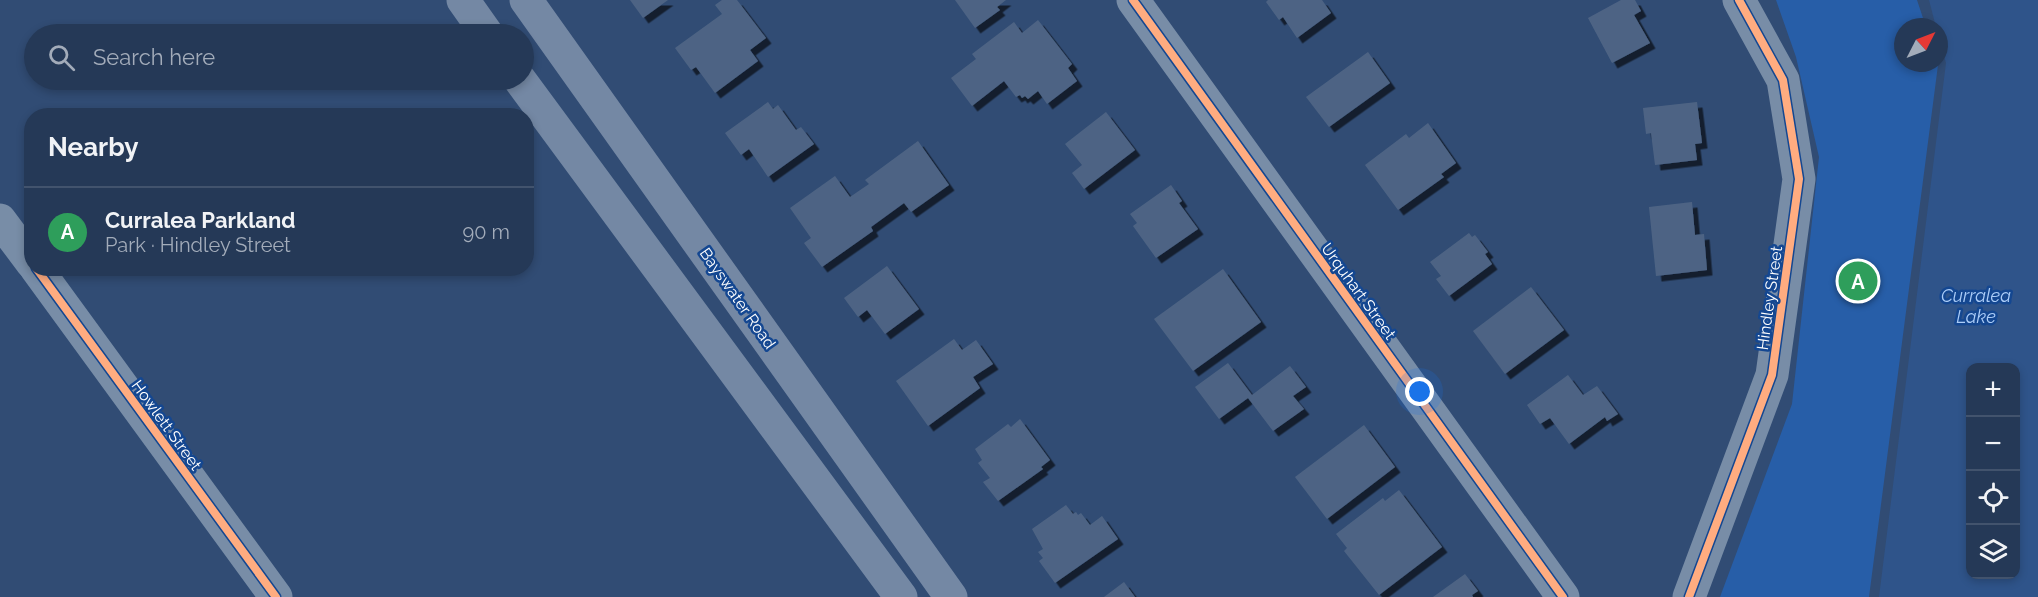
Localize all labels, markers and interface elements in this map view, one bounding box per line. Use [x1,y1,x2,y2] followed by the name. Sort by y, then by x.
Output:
[1894,18,1948,72] north arrow
[24,24,534,90] search box
[45,41,78,74] icon: search
[93,44,215,70] text: Search here
[48,132,138,162] text: Nearby
[105,207,295,233] text: Curralea Parkland
[61,220,74,244] text: A
[463,220,510,244] text: 90 m
[105,233,291,257] text: Park · Hindley Street
[1317,240,1400,344] street label: Urquhart Street
[696,244,780,352] street label: Bayswater Road
[1753,244,1786,351] street label: Hindley Street
[1838,258,1878,304] pin: A
[1941,285,2011,327] water label: Curralea Lake
[1966,363,2020,579] map controls
[1966,363,2020,417] button: +
[128,377,206,475] street label: Howlett Street
[1405,377,1434,406] your location
[1966,417,2020,471] button: −
[1966,471,2020,525] button: locate
[1966,525,2020,579] button: layers

